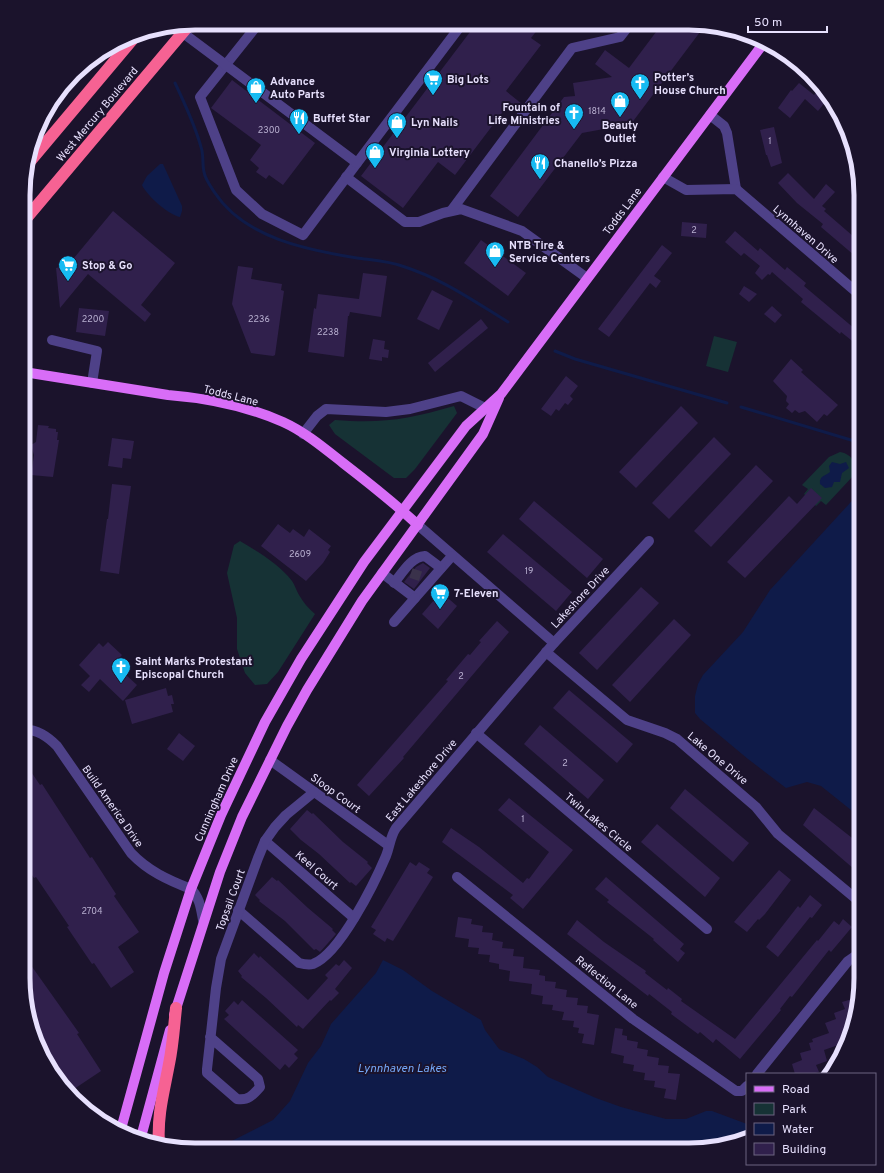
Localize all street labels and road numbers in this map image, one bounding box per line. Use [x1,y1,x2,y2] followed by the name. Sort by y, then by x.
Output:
[54,64,142,165] street label: West Mercury Boulevard
[600,185,645,238] street label: Todds Lane
[770,202,841,267] street label: Lynnhaven Drive
[202,382,260,410] street label: Todds Lane
[549,564,613,631] street label: Lakeshore Drive
[684,729,751,788] street label: Lake One Drive
[383,736,460,825] street label: East Lakeshore Drive
[192,755,242,844] street label: Cunningham Drive
[79,763,146,850] street label: Build America Drive
[307,771,363,817] street label: Sloop Court
[561,790,635,855] street label: Twin Lakes Circle
[292,848,341,893] street label: Keel Court
[213,867,249,933] street label: Topsail Court
[572,953,641,1012] street label: Reflection Lane

